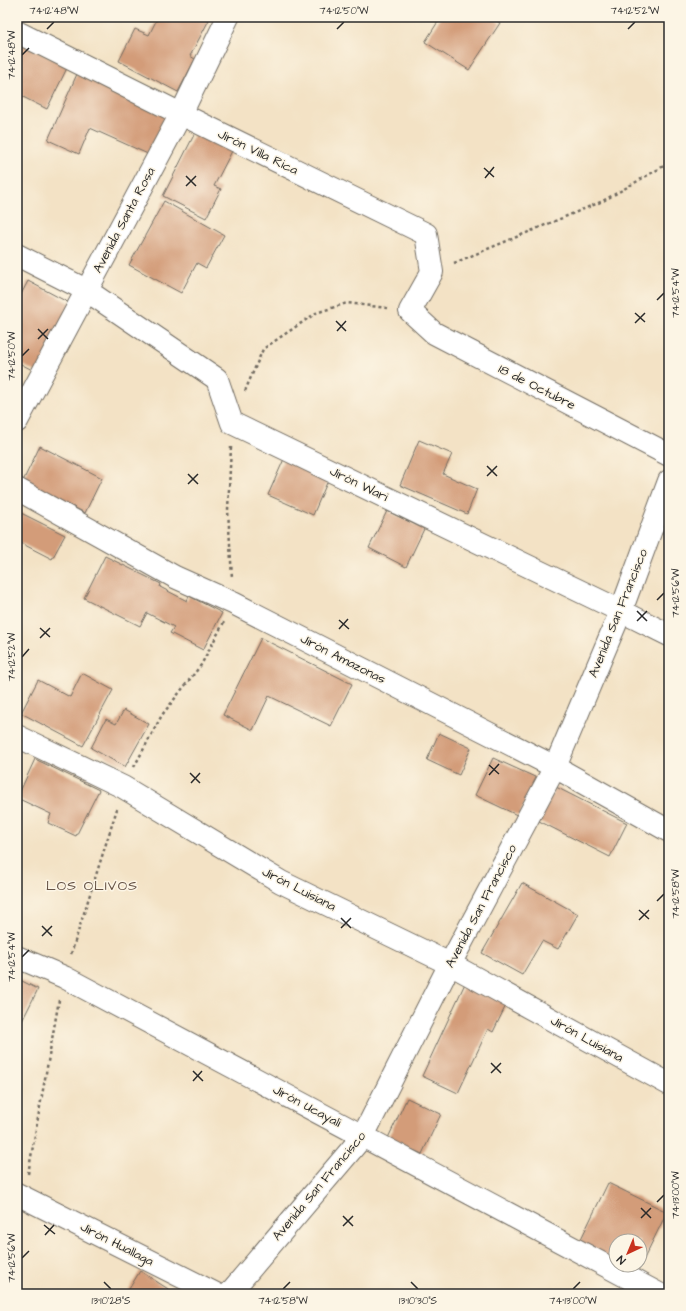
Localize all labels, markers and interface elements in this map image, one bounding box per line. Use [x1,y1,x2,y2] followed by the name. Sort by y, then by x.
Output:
[30,4,79,18] text: 74°12'48"W
[320,4,369,18] text: 74°12'50"W
[611,4,660,18] text: 74°12'52"W
[5,30,19,79] text: 74°12'48"W
[215,125,301,179] street label: Jirón Villa Rica
[89,164,160,276] street label: Avenida Santa Rosa
[669,268,683,318] text: 74°12'54"W
[5,331,19,380] text: 74°12'50"W
[495,360,579,414] street label: 18 de Octubre
[327,462,391,506] street label: Jirón Wari
[584,545,652,680] street label: Avenida San Francisco
[669,568,683,617] text: 74°12'56"W
[297,630,389,688] street label: Jirón Amazonas
[5,632,19,681] text: 74°12'52"W
[441,841,521,971] street label: Avenida San Francisco
[259,863,339,916] street label: Jirón Luisiana
[669,869,683,919] text: 74°12'58"W
[46,876,138,896] district label: LOS OLIVOS
[5,932,19,982] text: 74°12'54"W
[547,1012,627,1067] street label: Jirón Luisiana
[269,1080,344,1132] street label: Jirón Ucayali
[268,1127,370,1244] street label: Avenida San Francisco
[669,1171,683,1219] text: 74°13'00"W
[77,1218,157,1271] street label: Jirón Huallaga
[5,1233,19,1282] text: 74°12'56"W
[608,1233,648,1273] north arrow
[614,1252,629,1268] text: N
[92,1294,131,1308] text: 13°10'28"S
[258,1294,308,1308] text: 74°12'58"W
[399,1294,438,1308] text: 13°10'30"S
[549,1294,597,1308] text: 74°13'00"W

